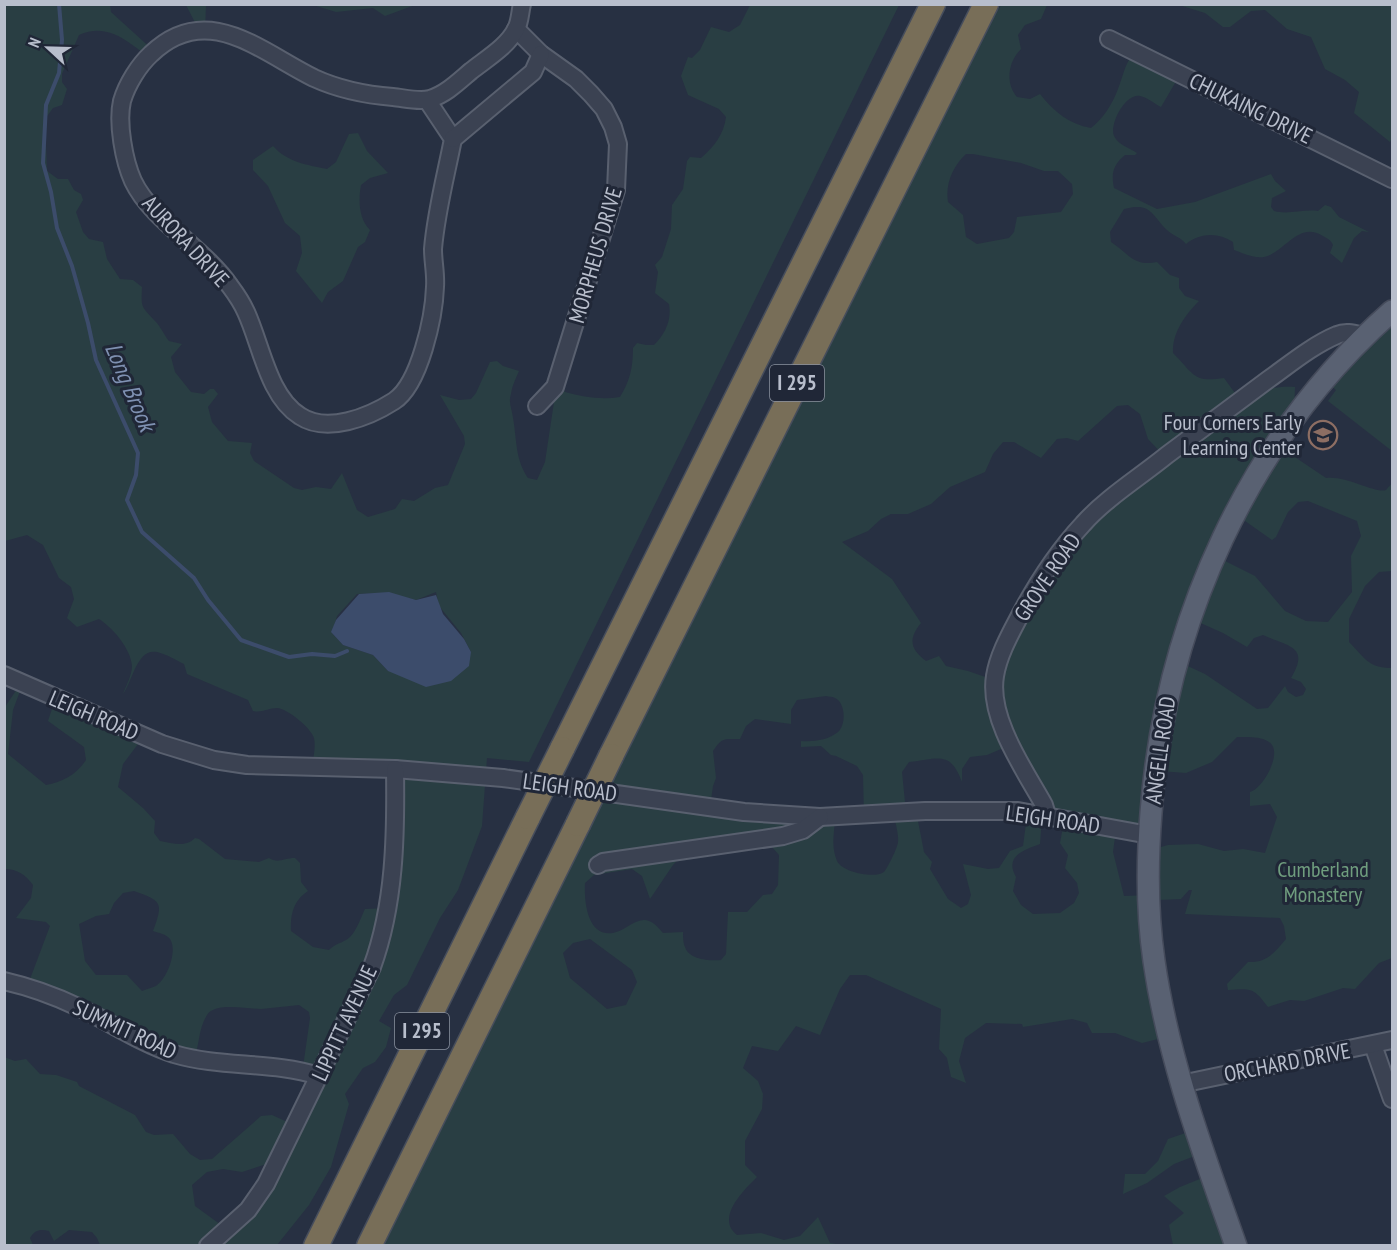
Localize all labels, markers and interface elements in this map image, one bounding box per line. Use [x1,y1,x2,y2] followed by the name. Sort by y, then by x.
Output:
[18,18,78,78] north arrow
[23,35,45,50] text: N
[1185,66,1317,150] street label: CHUKAING DRIVE
[562,184,628,326] street label: MORPHEUS DRIVE
[136,189,236,293] street label: AURORA DRIVE
[98,338,164,438] water label: Long Brook
[770,365,824,401] road number: I 295
[1164,408,1303,461] place label: Four Corners Early Learning Center
[1307,419,1339,451] school or university icon: Four Corners Early Learning Center
[1007,528,1087,626] street label: GROVE ROAD
[45,684,143,746] street label: LEIGH ROAD
[1139,694,1181,806] street label: ANGELL ROAD
[521,767,619,807] street label: LEIGH ROAD
[1004,799,1102,839] street label: LEIGH ROAD
[1277,855,1369,908] park label: Cumberland Monastery
[305,961,383,1085] street label: LIPPITT AVENUE
[69,993,181,1065] street label: SUMMIT ROAD
[395,1013,449,1049] road number: I 295
[1222,1036,1352,1088] street label: ORCHARD DRIVE

